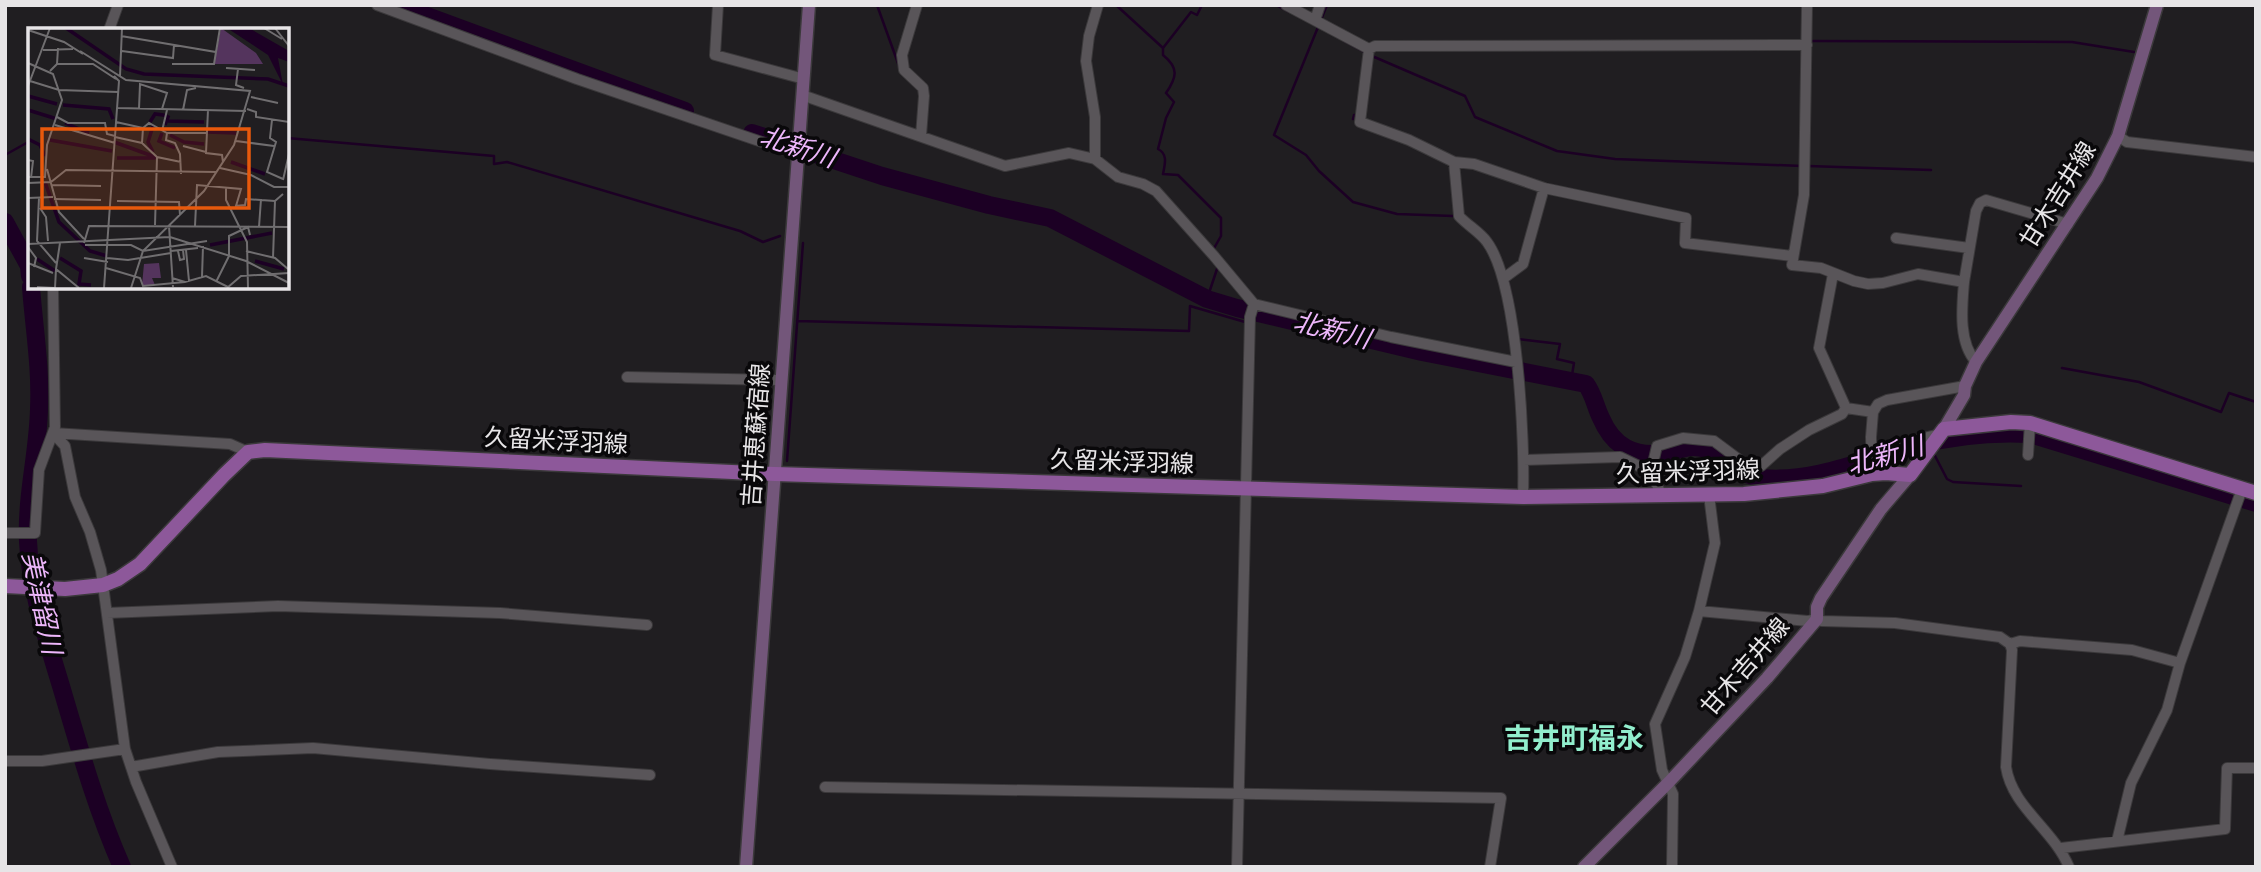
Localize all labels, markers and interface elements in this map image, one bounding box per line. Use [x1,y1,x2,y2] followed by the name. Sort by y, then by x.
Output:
[28,28,289,289] inset map
[756,121,843,174] water label: 北新川
[2014,137,2101,253] street label: 甘木吉井線
[1291,306,1376,355] water label: 北新川
[737,362,774,508] street label: 吉井恵蘇宿線
[483,423,629,458] street label: 久留米浮羽線
[1843,430,1929,480] water label: 北新川
[1050,445,1194,478] street label: 久留米浮羽線
[1616,455,1760,488] street label: 久留米浮羽線
[17,549,68,660] water label: 美津留川
[1695,613,1794,721] street label: 甘木吉井線
[1504,723,1644,754] district label: 吉井町福永

